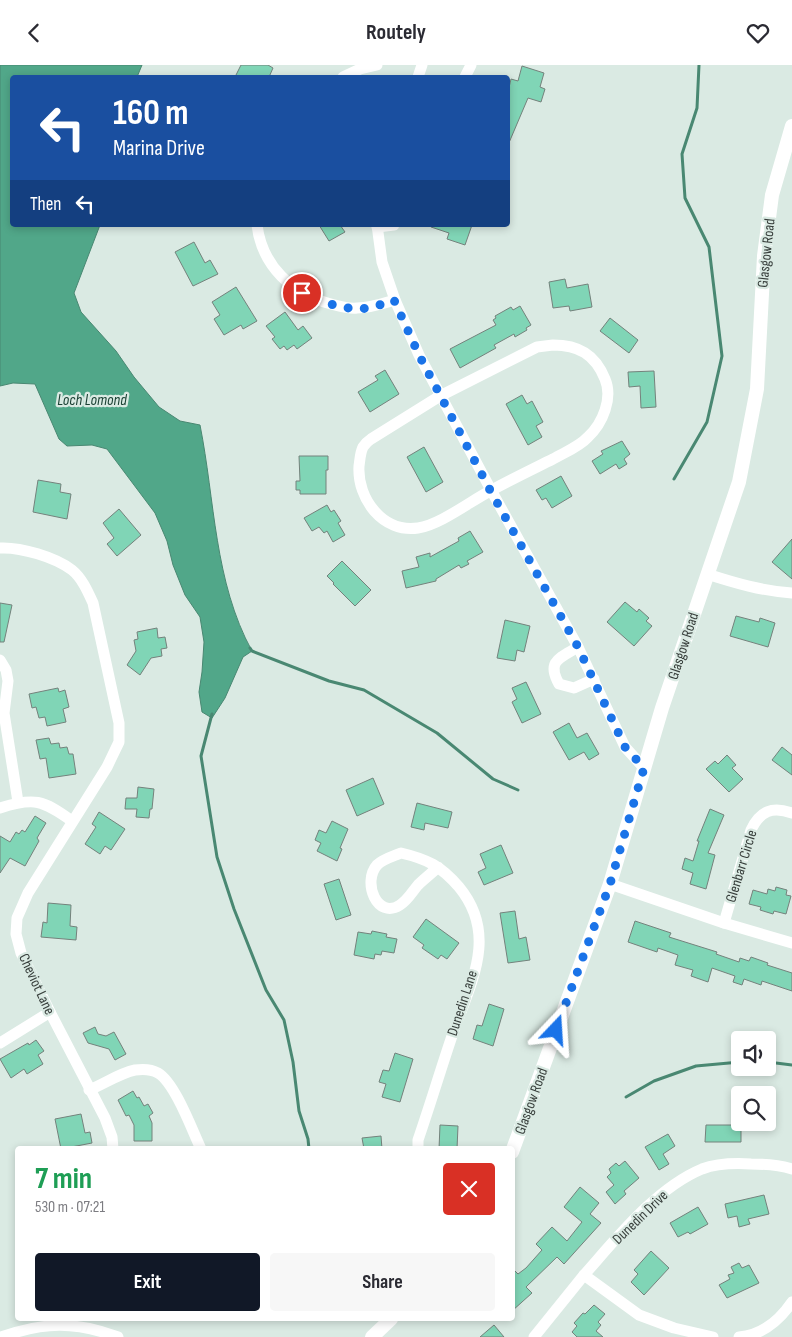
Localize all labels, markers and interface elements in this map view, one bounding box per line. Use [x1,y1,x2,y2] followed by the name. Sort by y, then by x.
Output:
[20,19,48,47] icon: back
[366,19,426,46] text: Routely
[744,19,772,47] icon: heart
[113,92,189,135] text: 160 m
[30,95,95,160] icon: left
[113,135,205,162] text: Marina Drive
[71,190,99,218] icon: left
[30,193,61,216] text: Then
[753,218,780,288] street label: Glasgow Road
[281,272,323,314] pin
[288,279,316,307] icon: arrive
[57,391,127,410] water label: Loch Lomond
[664,610,703,682] street label: Glasgow Road
[721,828,761,905] street label: Glenbarr Circle
[14,951,59,1018] street label: Cheviot Lane
[443,968,482,1038] street label: Dunedin Lane
[529,1003,581,1055] position arrow
[731,1031,776,1131] map controls
[731,1031,776,1076] button: sound
[511,1065,552,1137] street label: Glasgow Road
[731,1086,776,1131] button: search
[35,1161,92,1197] text: 7 min
[443,1163,495,1215] button: close
[609,1186,672,1249] street label: Dunedin Drive
[35,1198,105,1217] text: 530 m · 07:21
[35,1253,260,1311] button: Exit
[270,1253,495,1311] button: Share

